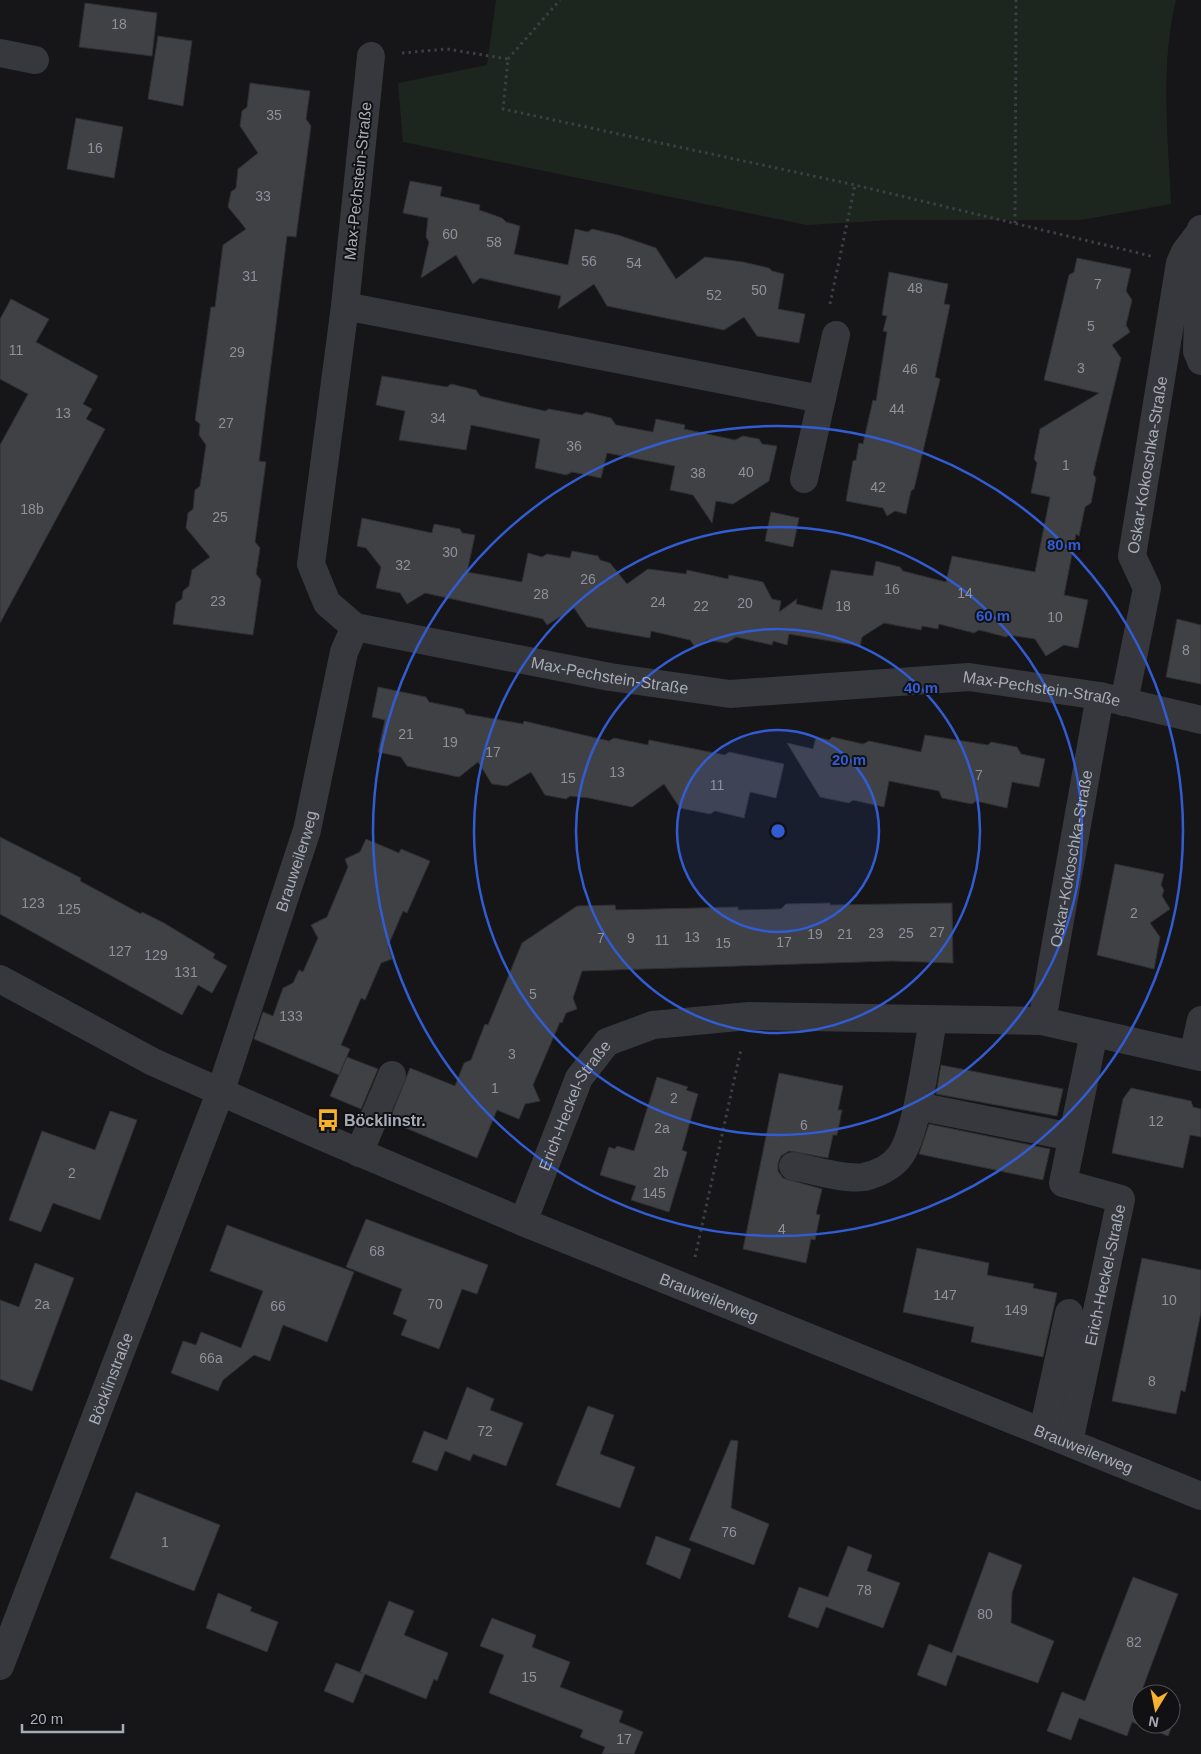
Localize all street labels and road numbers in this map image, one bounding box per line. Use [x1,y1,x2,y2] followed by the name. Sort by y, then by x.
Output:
[341,101,375,261] street label: Max-Pechstein-Straße
[1124,375,1170,555] street label: Oskar-Kokoschka-Straße
[530,653,690,697] street label: Max-Pechstein-Straße
[962,668,1122,709] street label: Max-Pechstein-Straße
[1047,769,1095,949] street label: Oskar-Kokoschka-Straße
[272,809,319,914] street label: Brauweilerweg
[535,1037,614,1173] street label: Erich-Heckel-Straße
[1081,1202,1128,1347] street label: Erich-Heckel-Straße
[657,1270,761,1325] street label: Brauweilerweg
[85,1330,136,1427] street label: Böcklinstraße
[1032,1421,1136,1476] street label: Brauweilerweg

